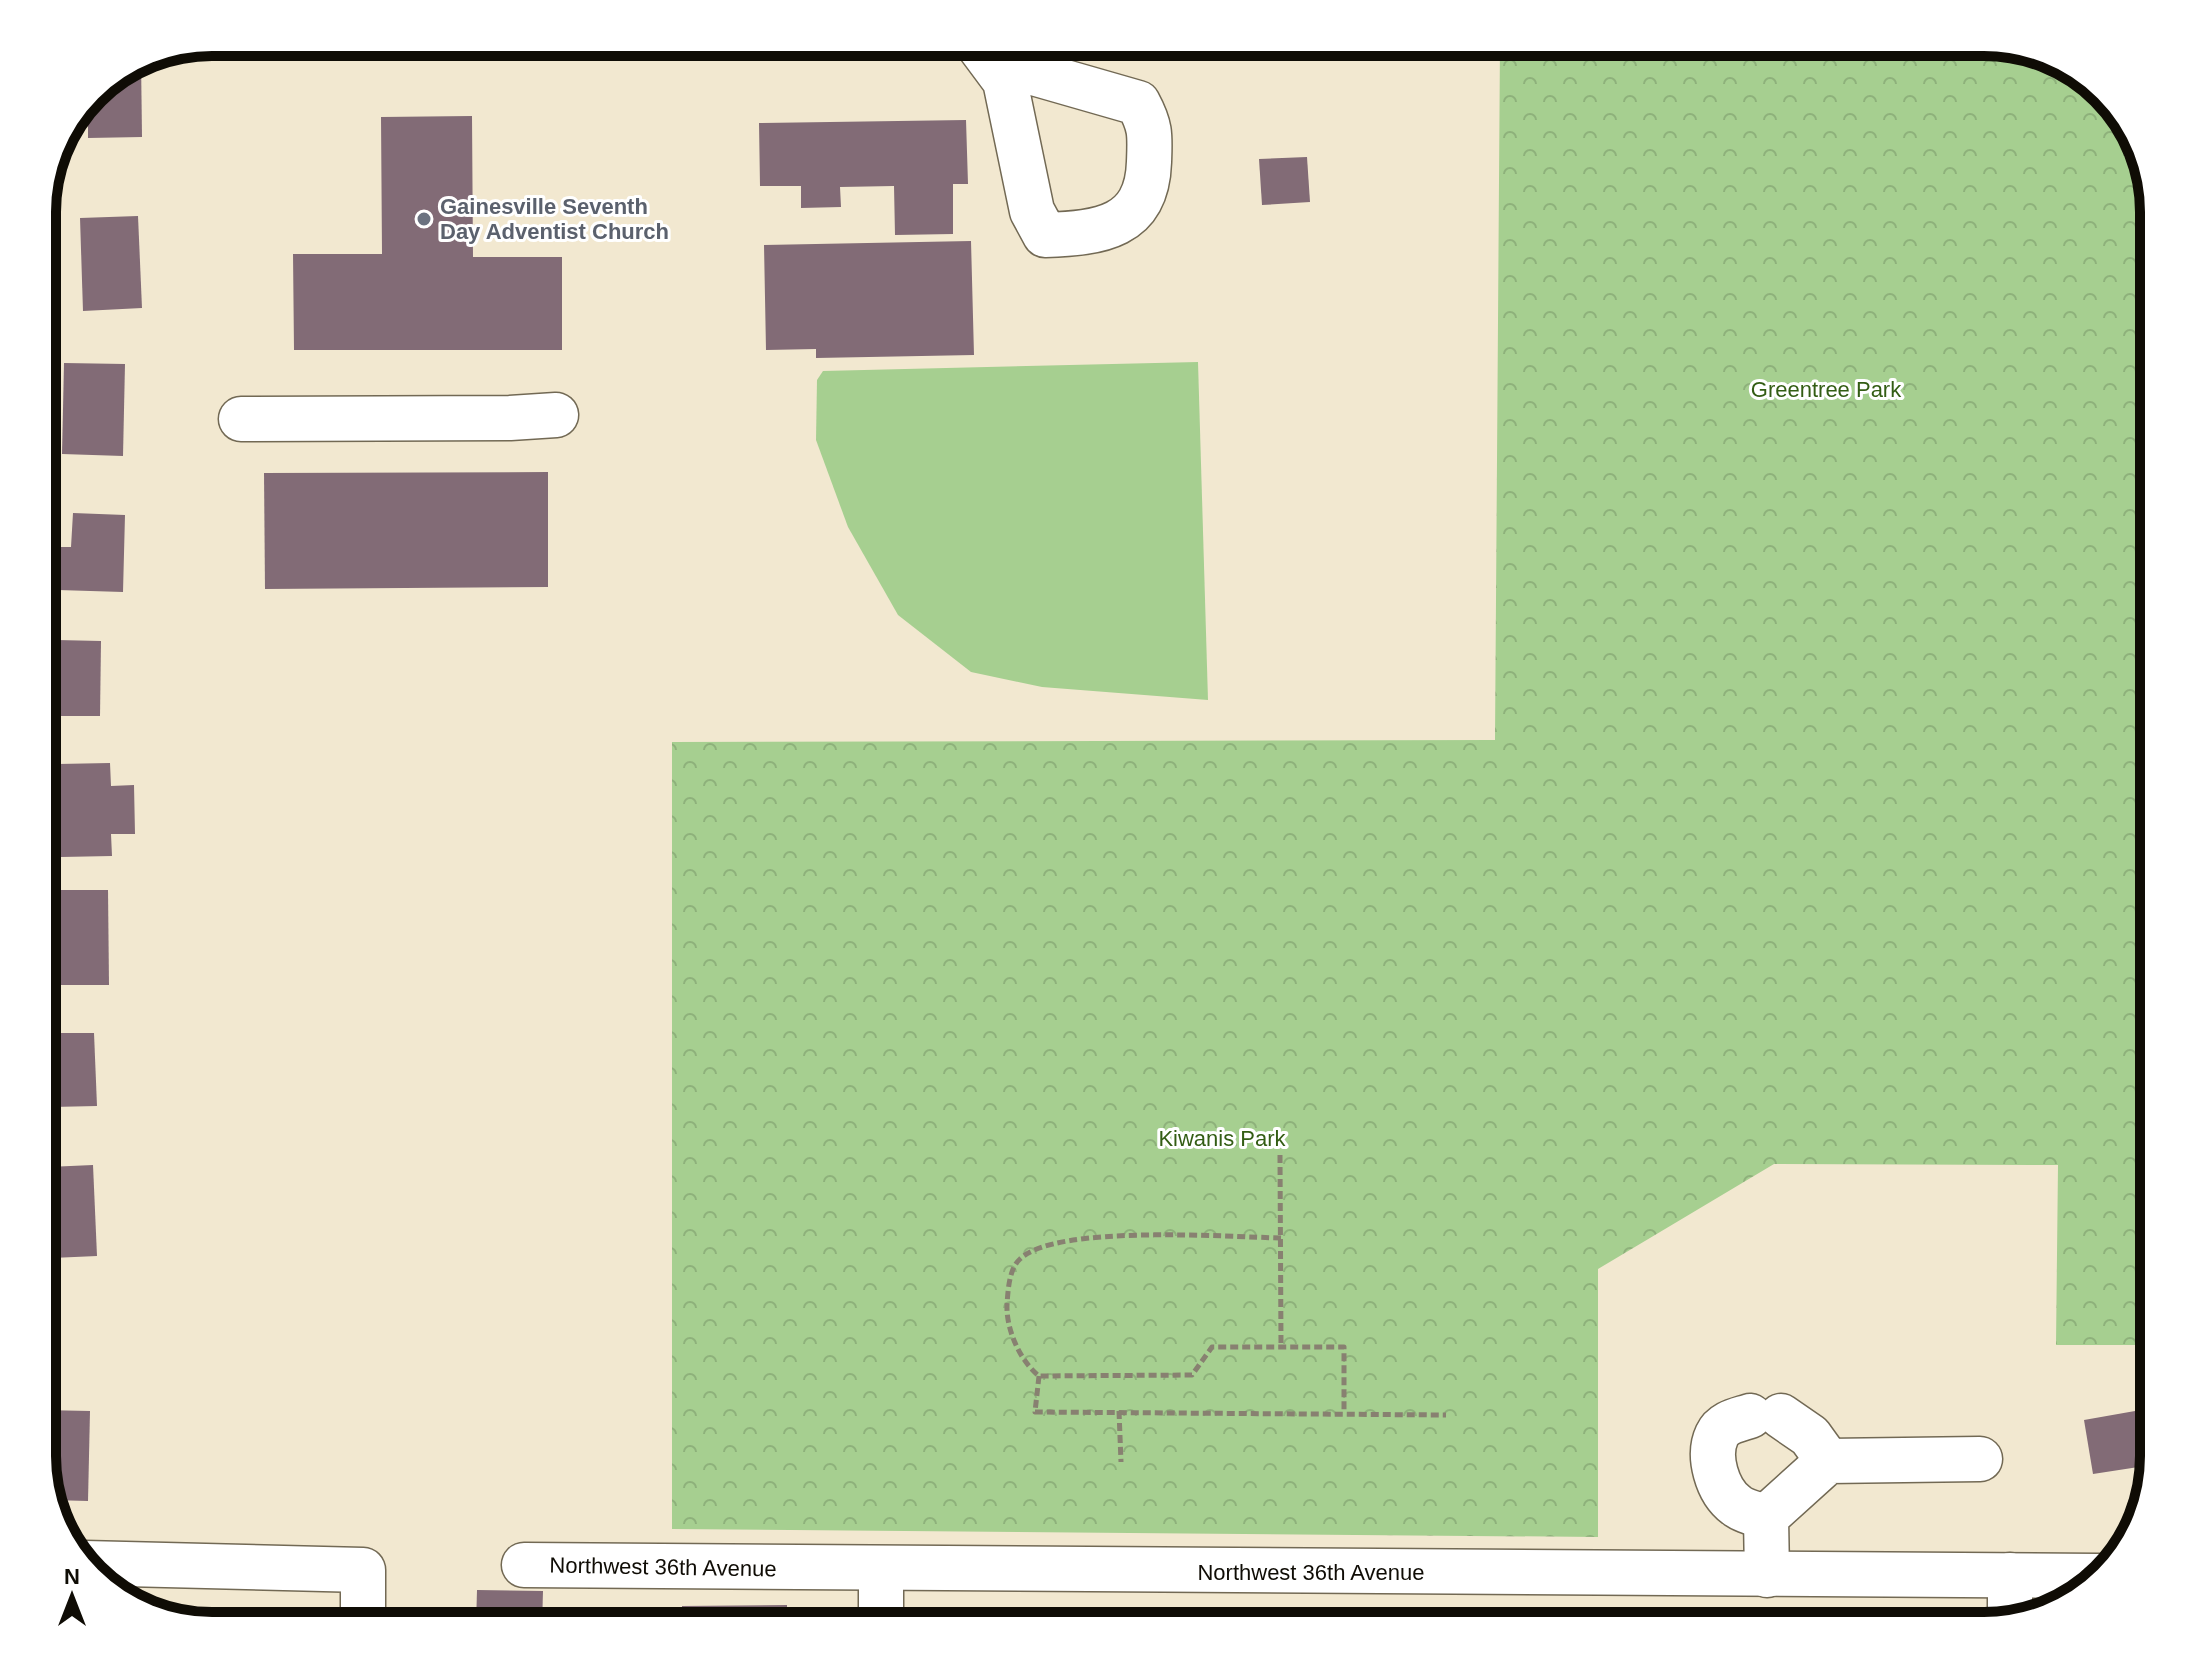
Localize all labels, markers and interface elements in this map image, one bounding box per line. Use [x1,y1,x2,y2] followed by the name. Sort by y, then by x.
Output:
[440,194,669,244] place label: Gainesville Seventh Day Adventist Church
[415,210,433,228] marker: Gainesville Seventh Day Adventist Church
[1751,377,1902,402] park label: Greentree Park
[1158,1126,1287,1151] park label: Kiwanis Park
[549,1553,777,1581] street label: Northwest 36th Avenue
[32,1556,112,1636] north arrow
[1197,1560,1425,1585] street label: Northwest 36th Avenue
[64,1564,80,1589] text: N

